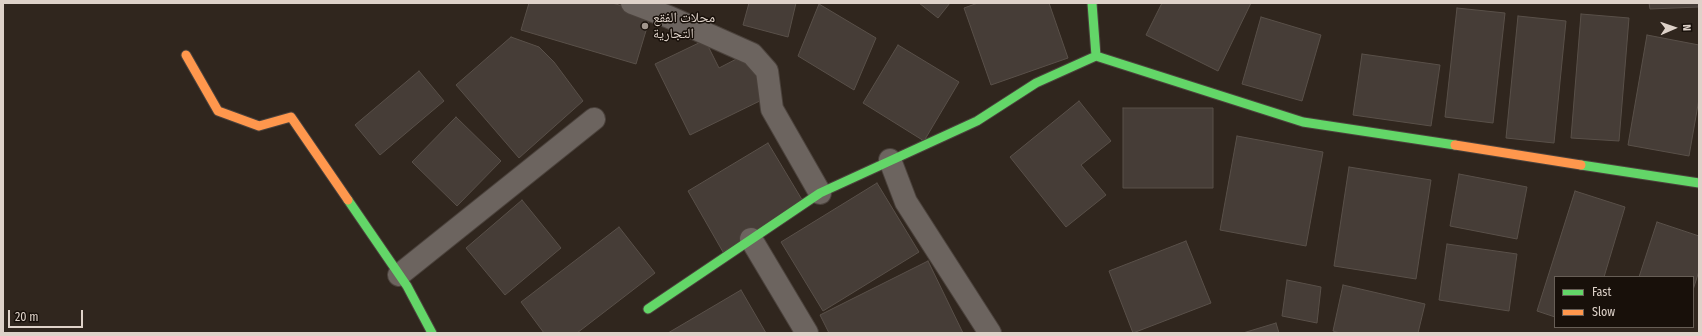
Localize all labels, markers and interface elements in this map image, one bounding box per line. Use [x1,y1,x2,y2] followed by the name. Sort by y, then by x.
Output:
[1654,8,1694,48] north arrow
[653,10,715,42] place label: محلات الفقع التجارية
[640,21,650,31] marker: محلات الفقع التجارية
[1680,24,1693,31] text: N
[1554,276,1694,328] legend
[1592,285,1611,299] text: Fast
[10,302,85,328] scale bar
[1592,305,1615,319] text: Slow
[15,310,39,324] text: 20 m

